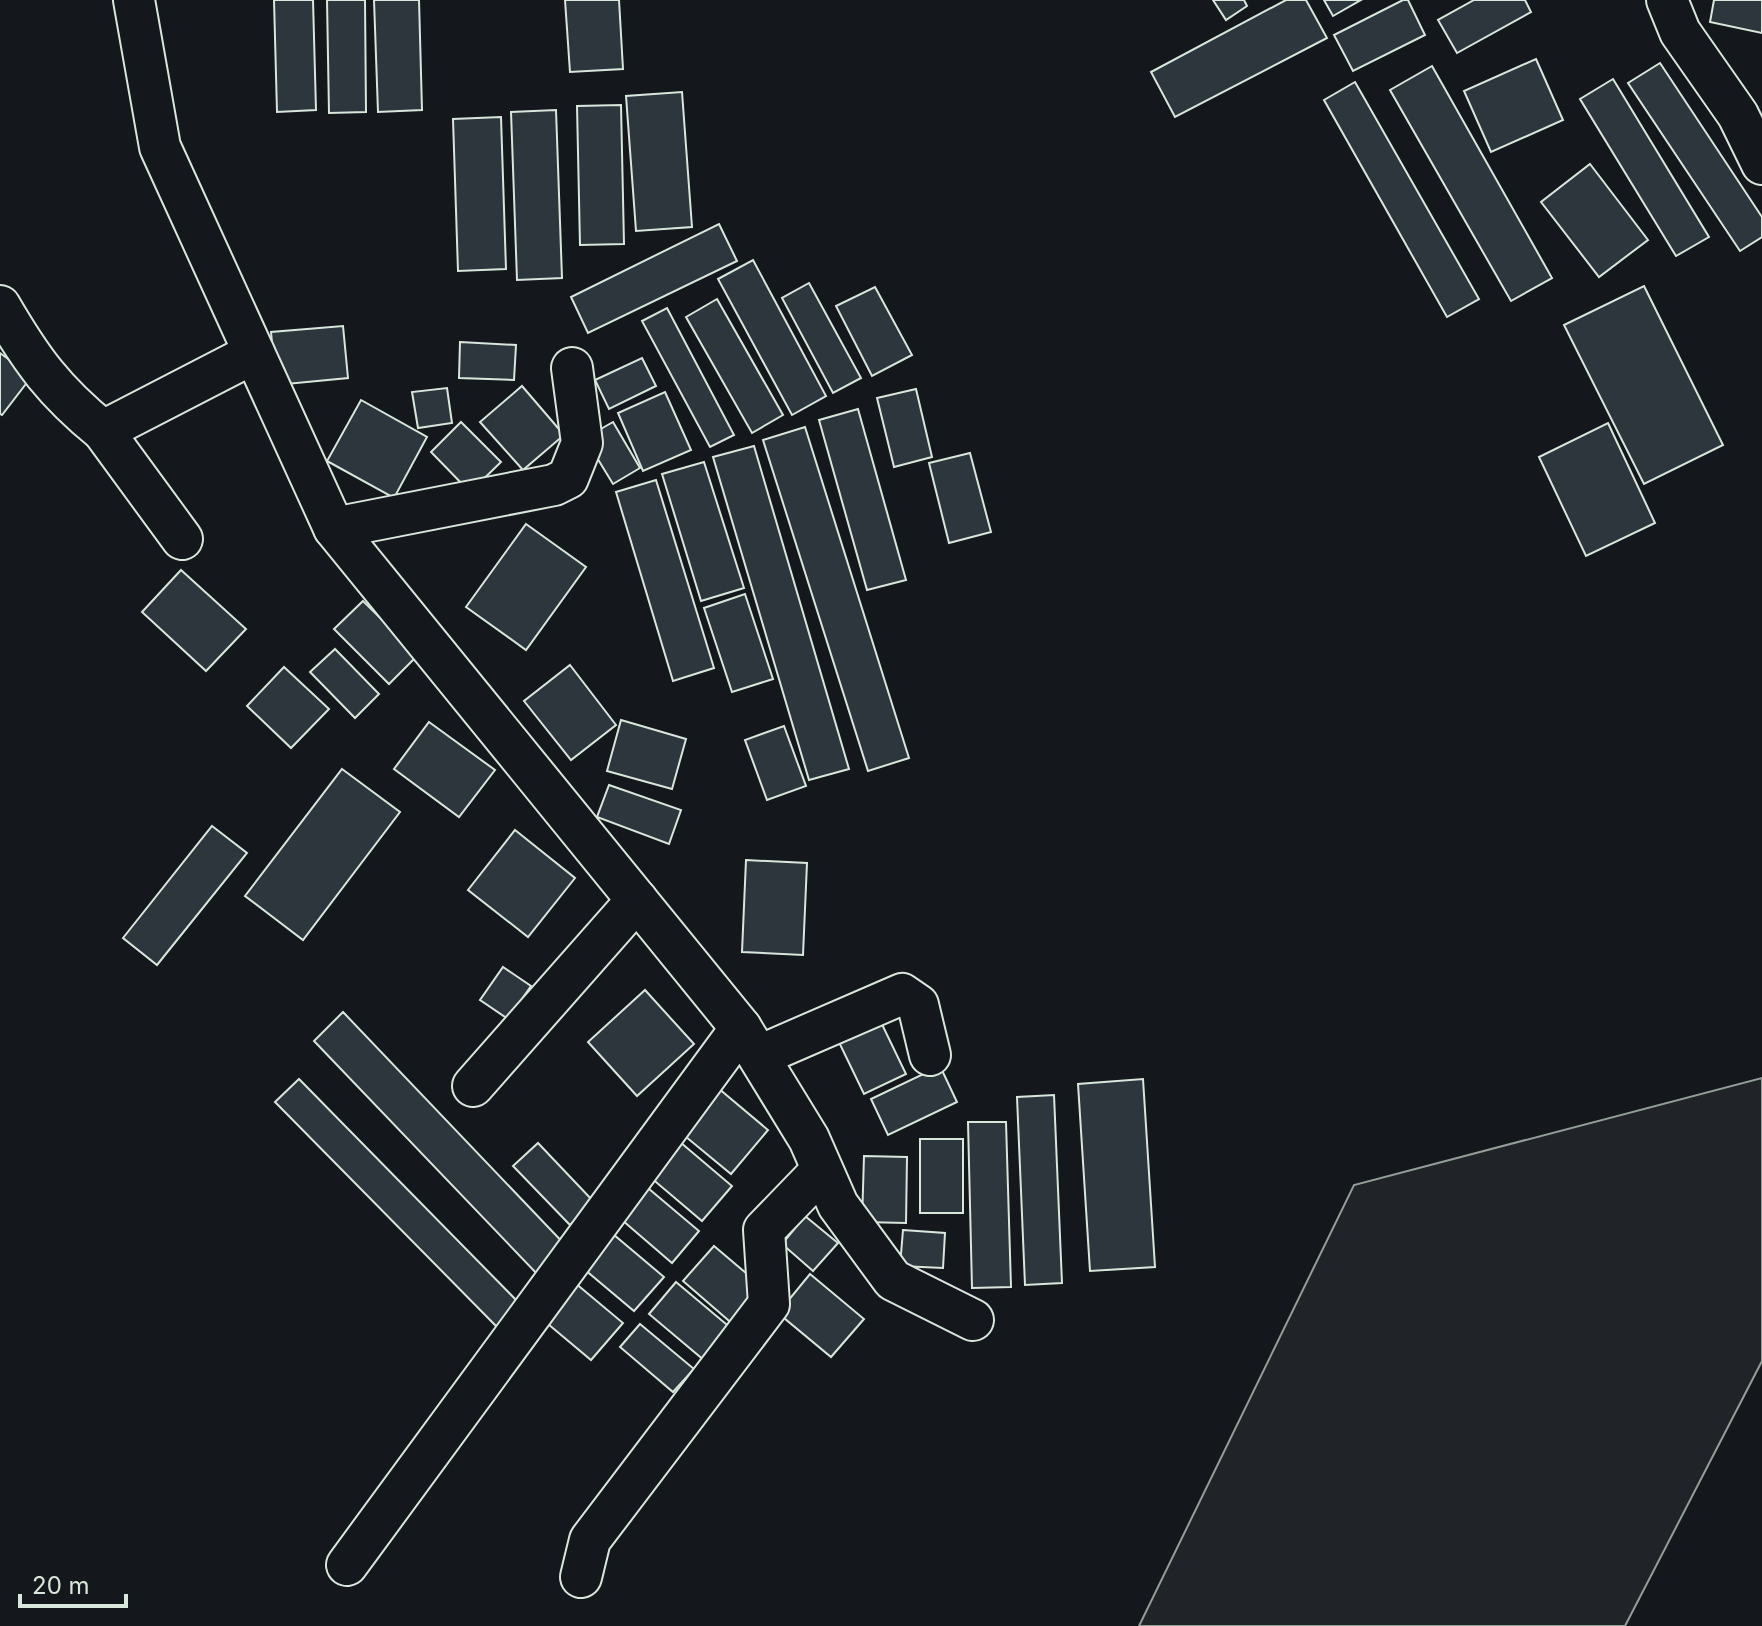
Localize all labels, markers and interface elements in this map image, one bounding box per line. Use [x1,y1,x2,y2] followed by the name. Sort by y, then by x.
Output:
[20,1558,126,1608] scale bar
[32,1571,90,1600] text: 20 m

